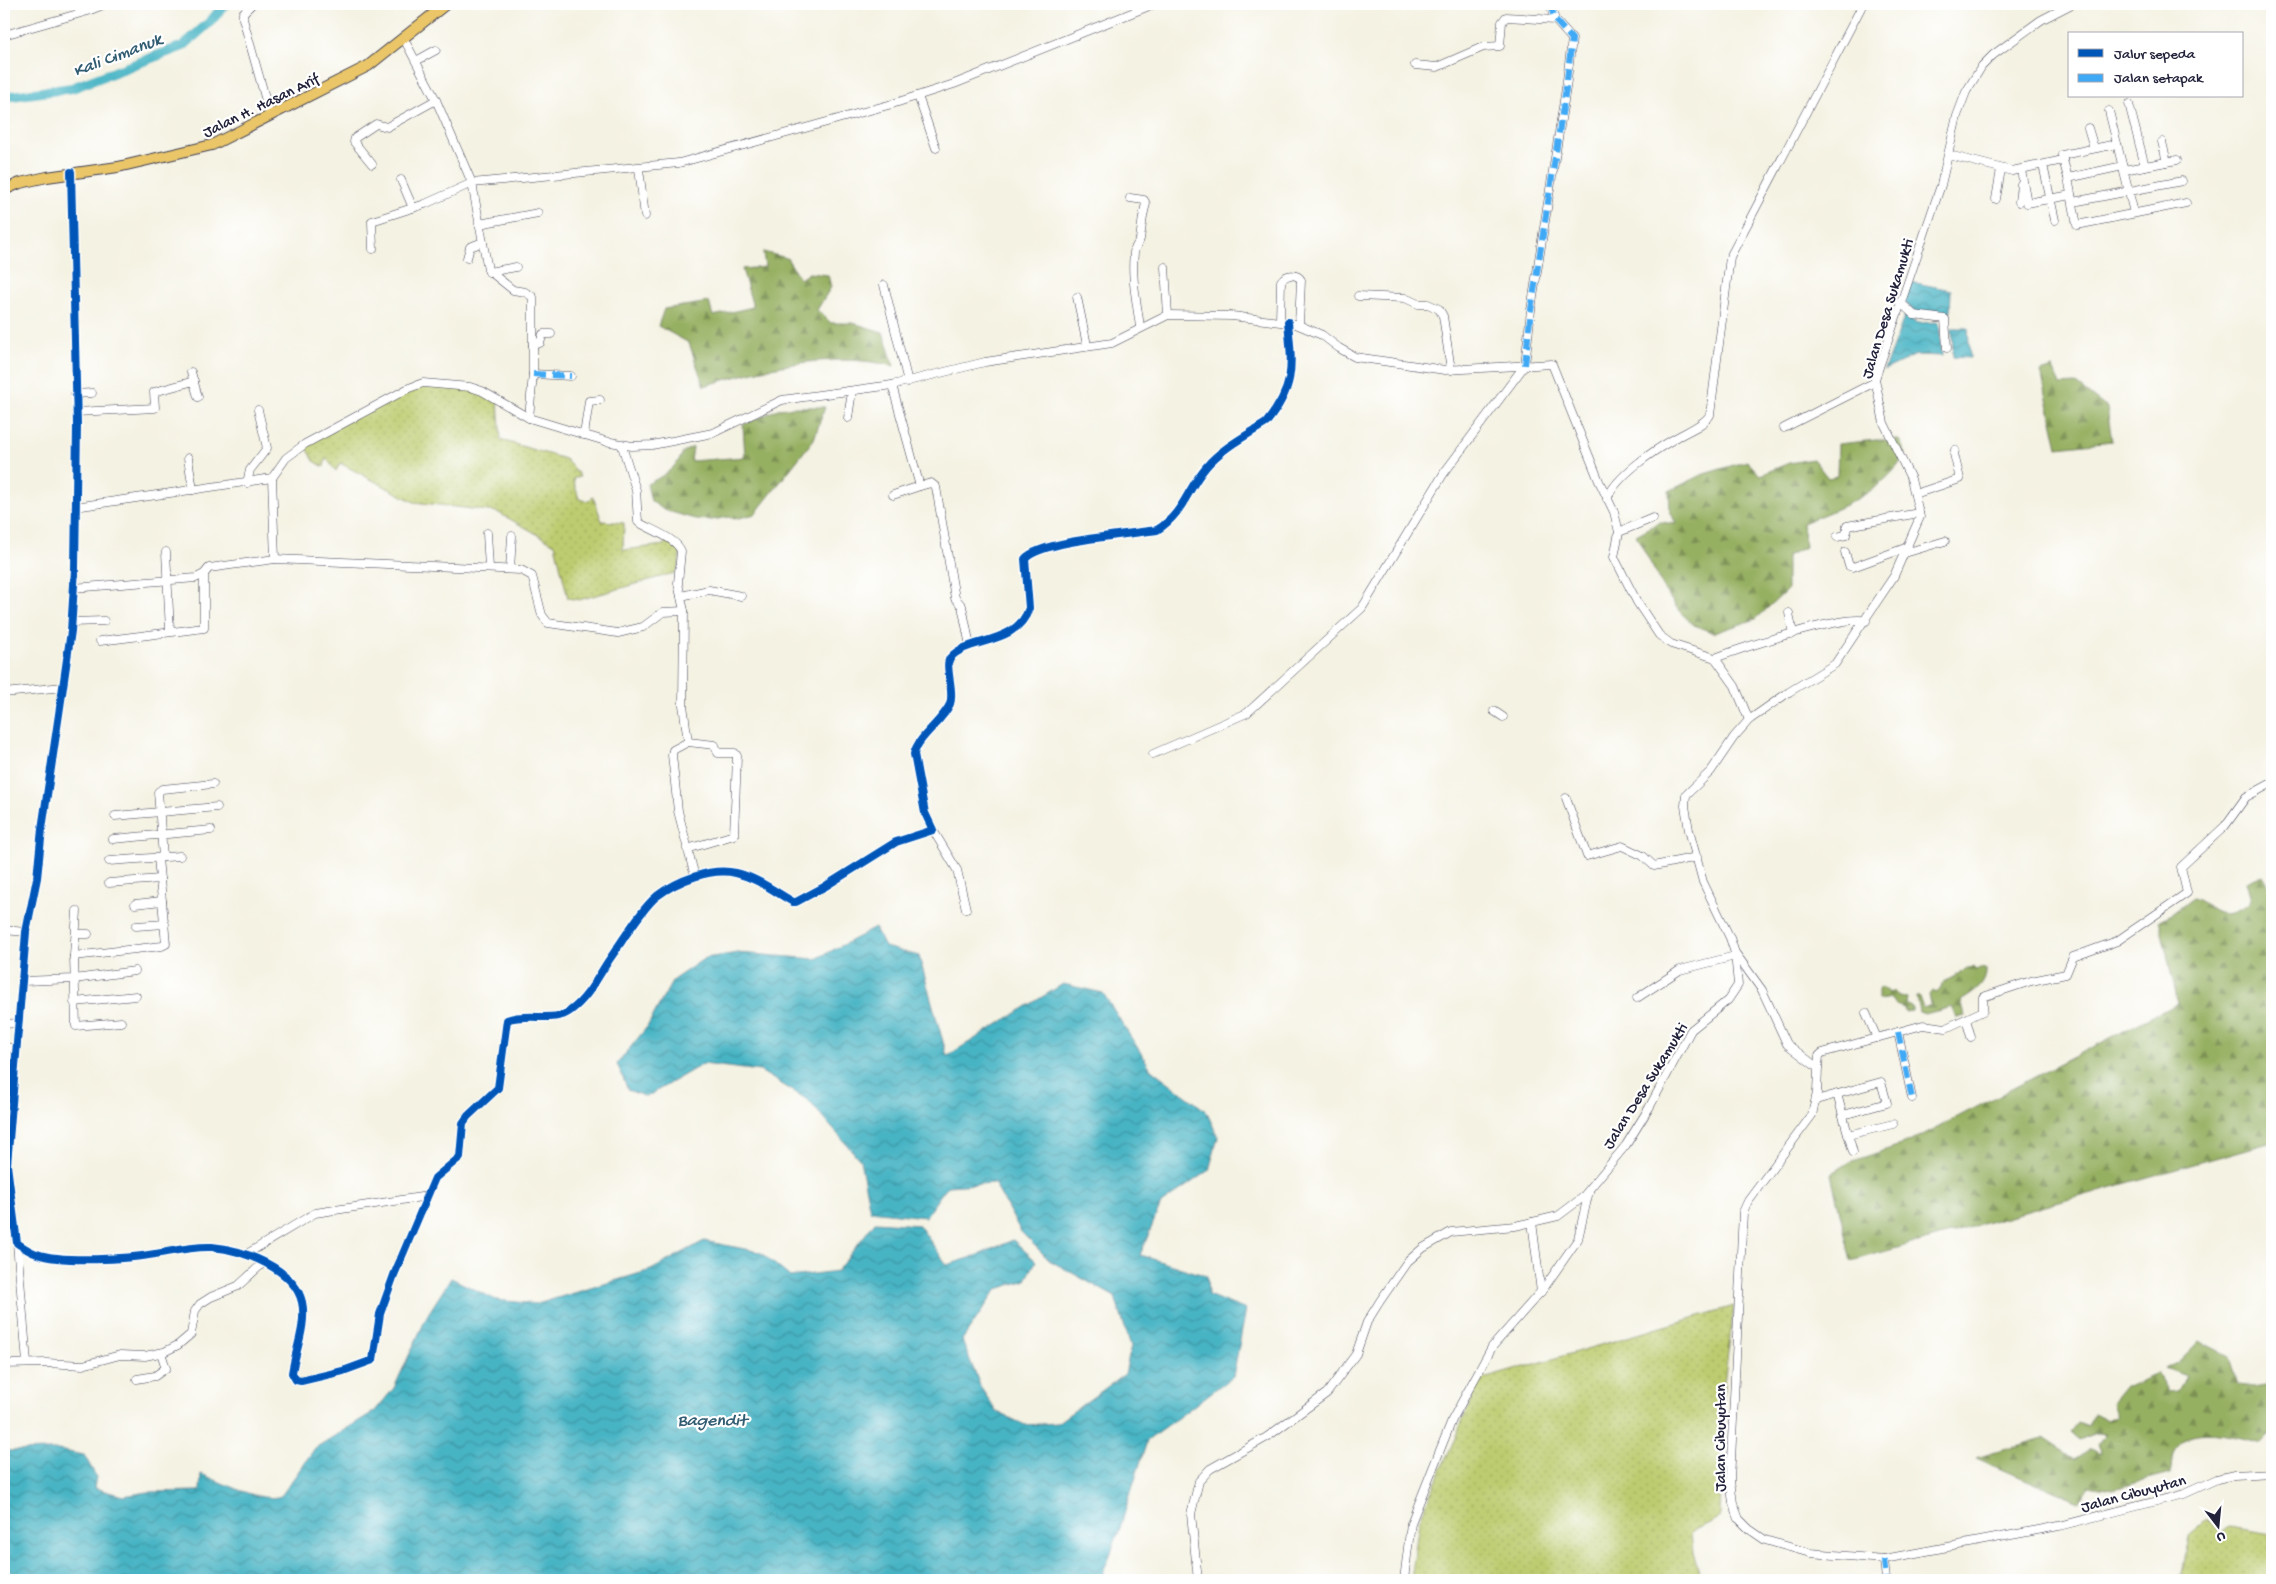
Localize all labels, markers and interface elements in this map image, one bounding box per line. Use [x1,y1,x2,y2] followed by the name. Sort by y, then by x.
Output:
[70,29,167,83] water label: Kali Cimanuk
[2068,32,2244,98] legend
[2114,46,2196,64] text: Jalur sepeda
[200,70,324,143] street label: Jalan H. Hasan Arif
[2114,70,2204,88] text: Jalan setapak
[1859,237,1920,381] street label: Jalan Desa Sukamukti
[1600,1020,1694,1154] street label: Jalan Desa Sukamukti
[1713,1384,1732,1492] street label: Jalan Cibuyutan
[677,1411,750,1432] water label: Bagendit
[2079,1472,2189,1518] street label: Jalan Cibuyutan
[2194,1502,2244,1552] north arrow
[2215,1527,2227,1545] text: U

